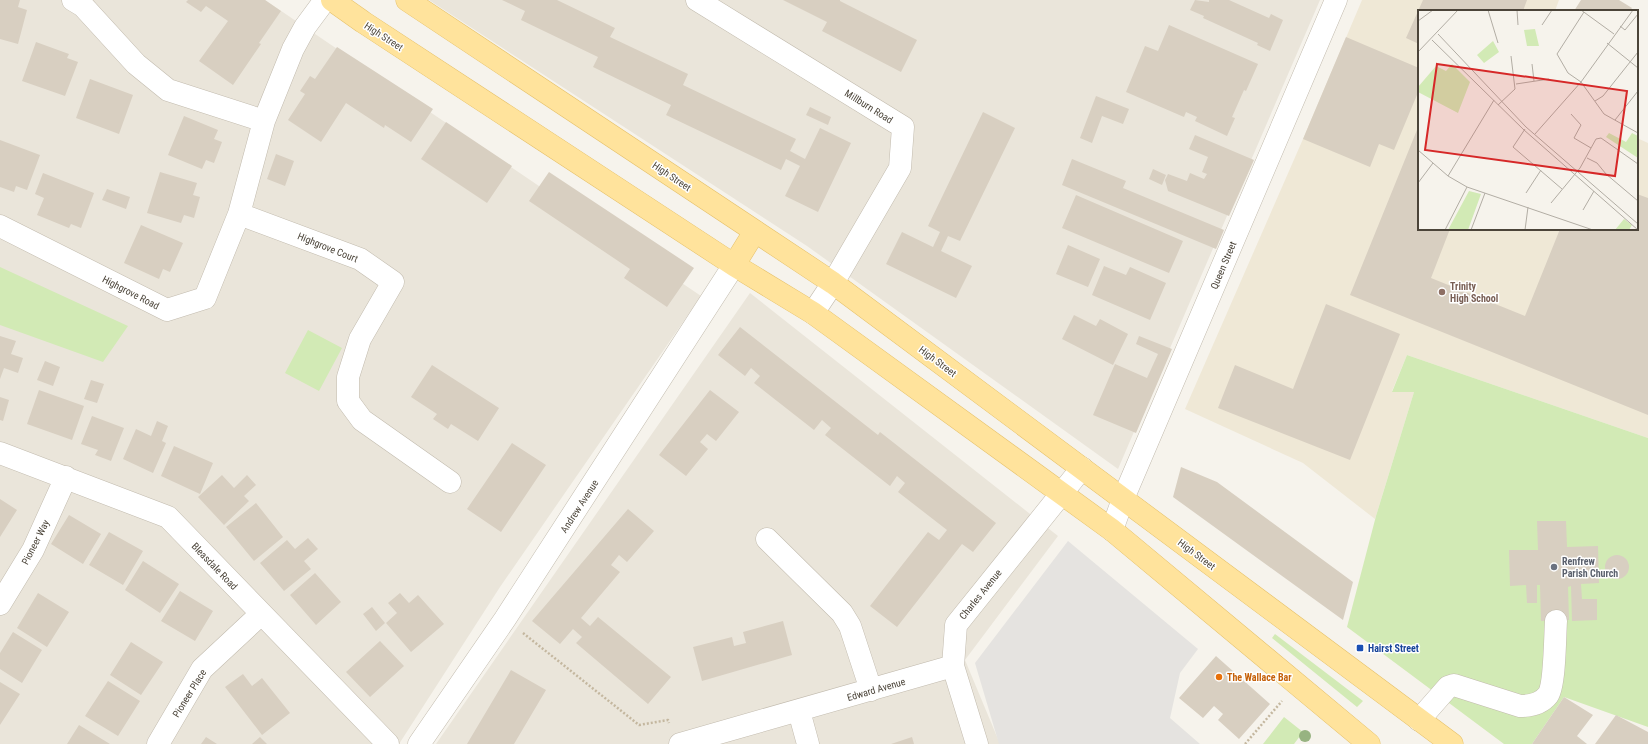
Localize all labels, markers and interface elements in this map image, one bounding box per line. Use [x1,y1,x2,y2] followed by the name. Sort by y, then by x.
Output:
[1418,10,1638,230] inset map
[362,20,405,53] street label: High Street
[843,87,895,126] street label: Millburn Road
[650,160,693,193] street label: High Street
[296,230,360,265] street label: Highgrove Court
[1208,240,1238,291] street label: Queen Street
[100,273,161,312] street label: Highgrove Road
[1450,281,1498,304] place label: Trinity High School
[1437,287,1447,297] marker: Trinity High School
[917,344,959,379] street label: High Street
[558,478,601,535] street label: Andrew Avenue
[19,518,51,566] street label: Pioneer Way
[1176,537,1218,572] street label: High Street
[190,541,240,592] street label: Bleasdale Road
[1562,556,1618,579] place label: Renfrew Parish Church
[1549,562,1559,572] marker: Renfrew Parish Church
[957,567,1004,621] street label: Charles Avenue
[1355,643,1365,653] marker: Hairst Street
[1368,643,1419,654] place label: Hairst Street
[170,667,209,719] street label: Pioneer Place
[1214,672,1224,682] marker: The Wallace Bar
[1227,672,1292,683] place label: The Wallace Bar
[846,676,907,703] street label: Edward Avenue

